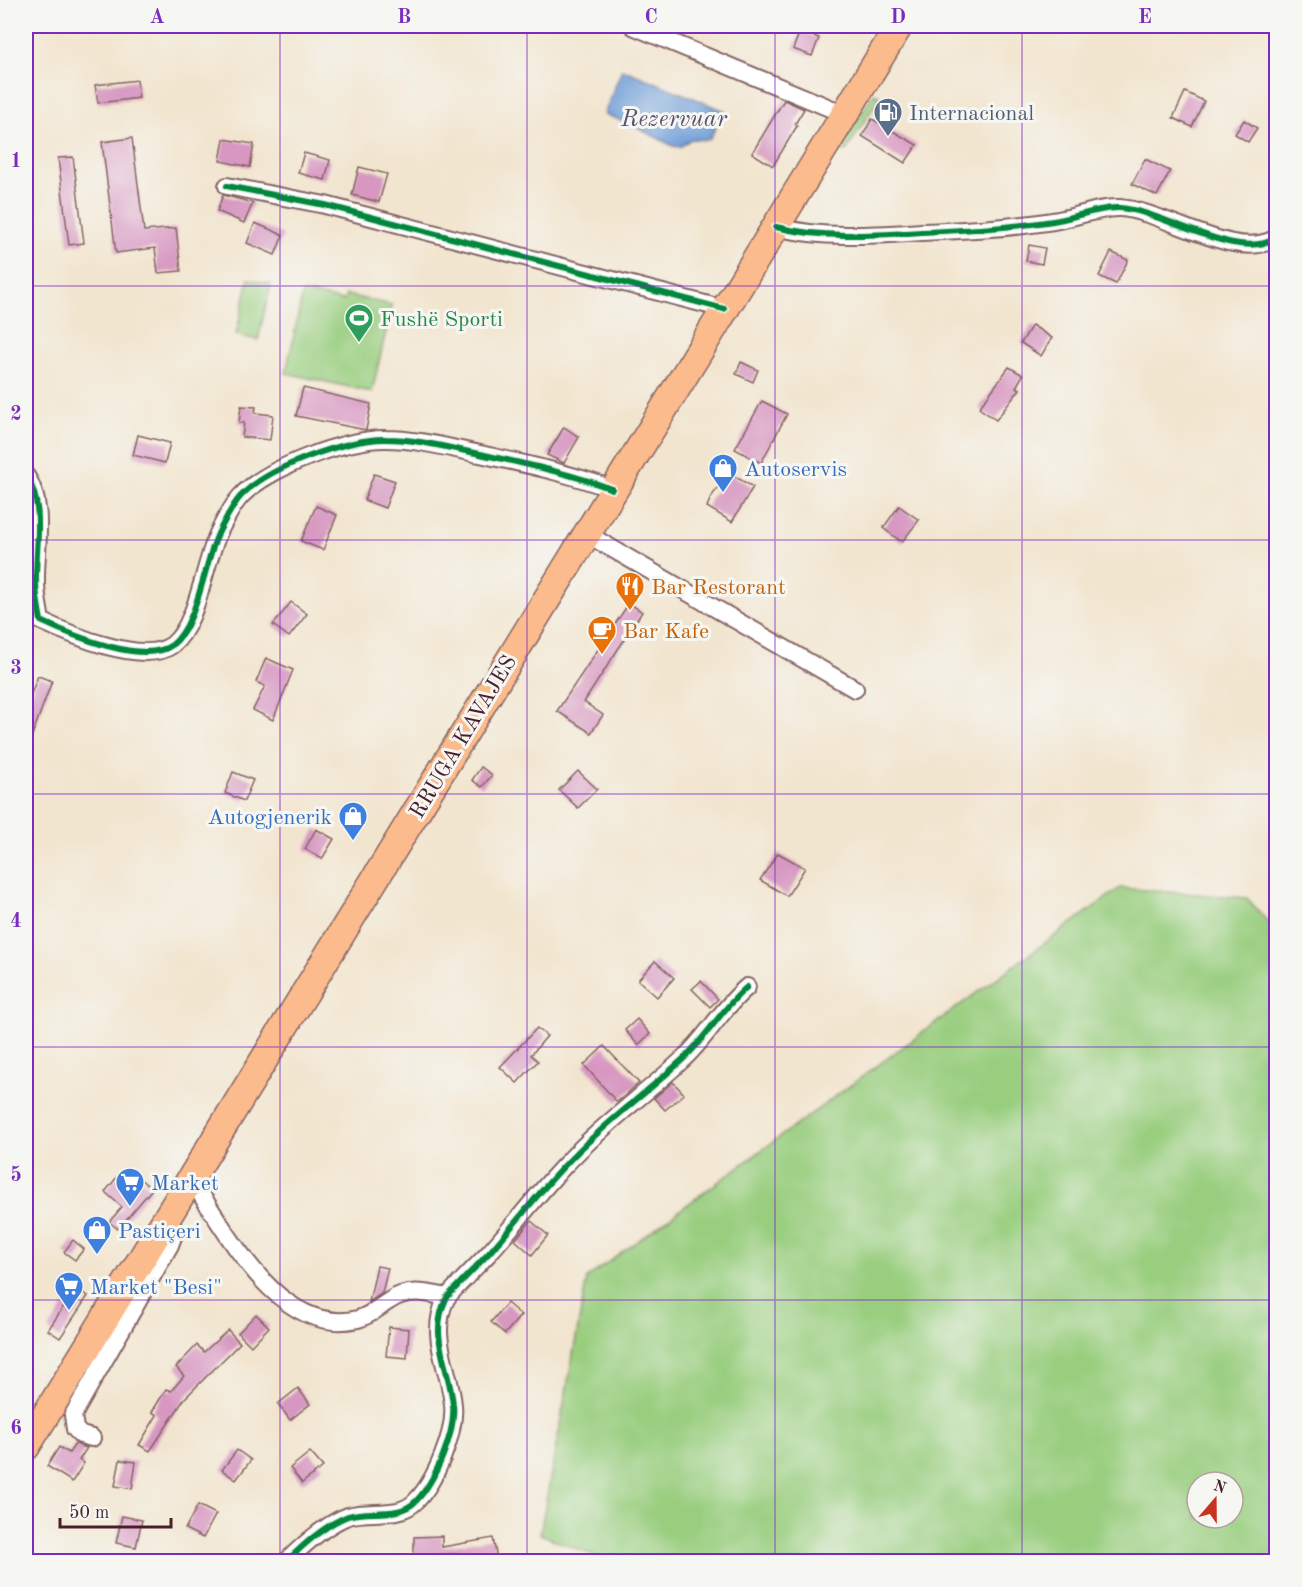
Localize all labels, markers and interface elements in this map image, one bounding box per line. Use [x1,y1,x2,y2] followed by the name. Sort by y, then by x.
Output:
[149,8,165,28] text: A
[397,8,411,28] text: B
[644,8,658,28] text: C
[890,8,906,28] text: D
[1138,8,1152,28] text: E
[872,96,904,138] fuel station icon: Internacional
[909,103,1034,125] place label: Internacional
[620,108,728,132] water label: Rezervuar
[10,152,22,172] text: 1
[343,302,375,344] sports icon: Fushë Sporti
[380,309,503,331] place label: Fushë Sporti
[10,405,22,425] text: 2
[707,452,739,494] shop icon: Autoservis
[744,459,847,481] place label: Autoservis
[614,570,646,612] restaurant icon: Bar Restorant
[651,577,786,599] place label: Bar Restorant
[586,614,618,656] cafe icon: Bar Kafe
[623,621,709,643] place label: Bar Kafe
[406,651,521,823] street label: RRUGA KAVAJES
[10,659,22,679] text: 3
[337,800,369,842] shop icon: Autogjenerik
[207,807,332,829] place label: Autogjenerik
[10,912,22,932] text: 4
[10,1165,22,1186] text: 5
[114,1166,146,1208] supermarket icon: Market
[151,1173,219,1195] place label: Market
[81,1214,113,1256] shop icon: Pastiçeri
[118,1221,201,1243] place label: Pastiçeri
[53,1270,85,1312] supermarket icon: Market "Besi"
[90,1277,222,1299] place label: Market "Besi"
[10,1419,22,1439] text: 6
[1185,1470,1245,1530] north arrow
[1211,1478,1229,1498] text: N
[60,1491,171,1529] scale bar
[69,1504,109,1522] text: 50 m

